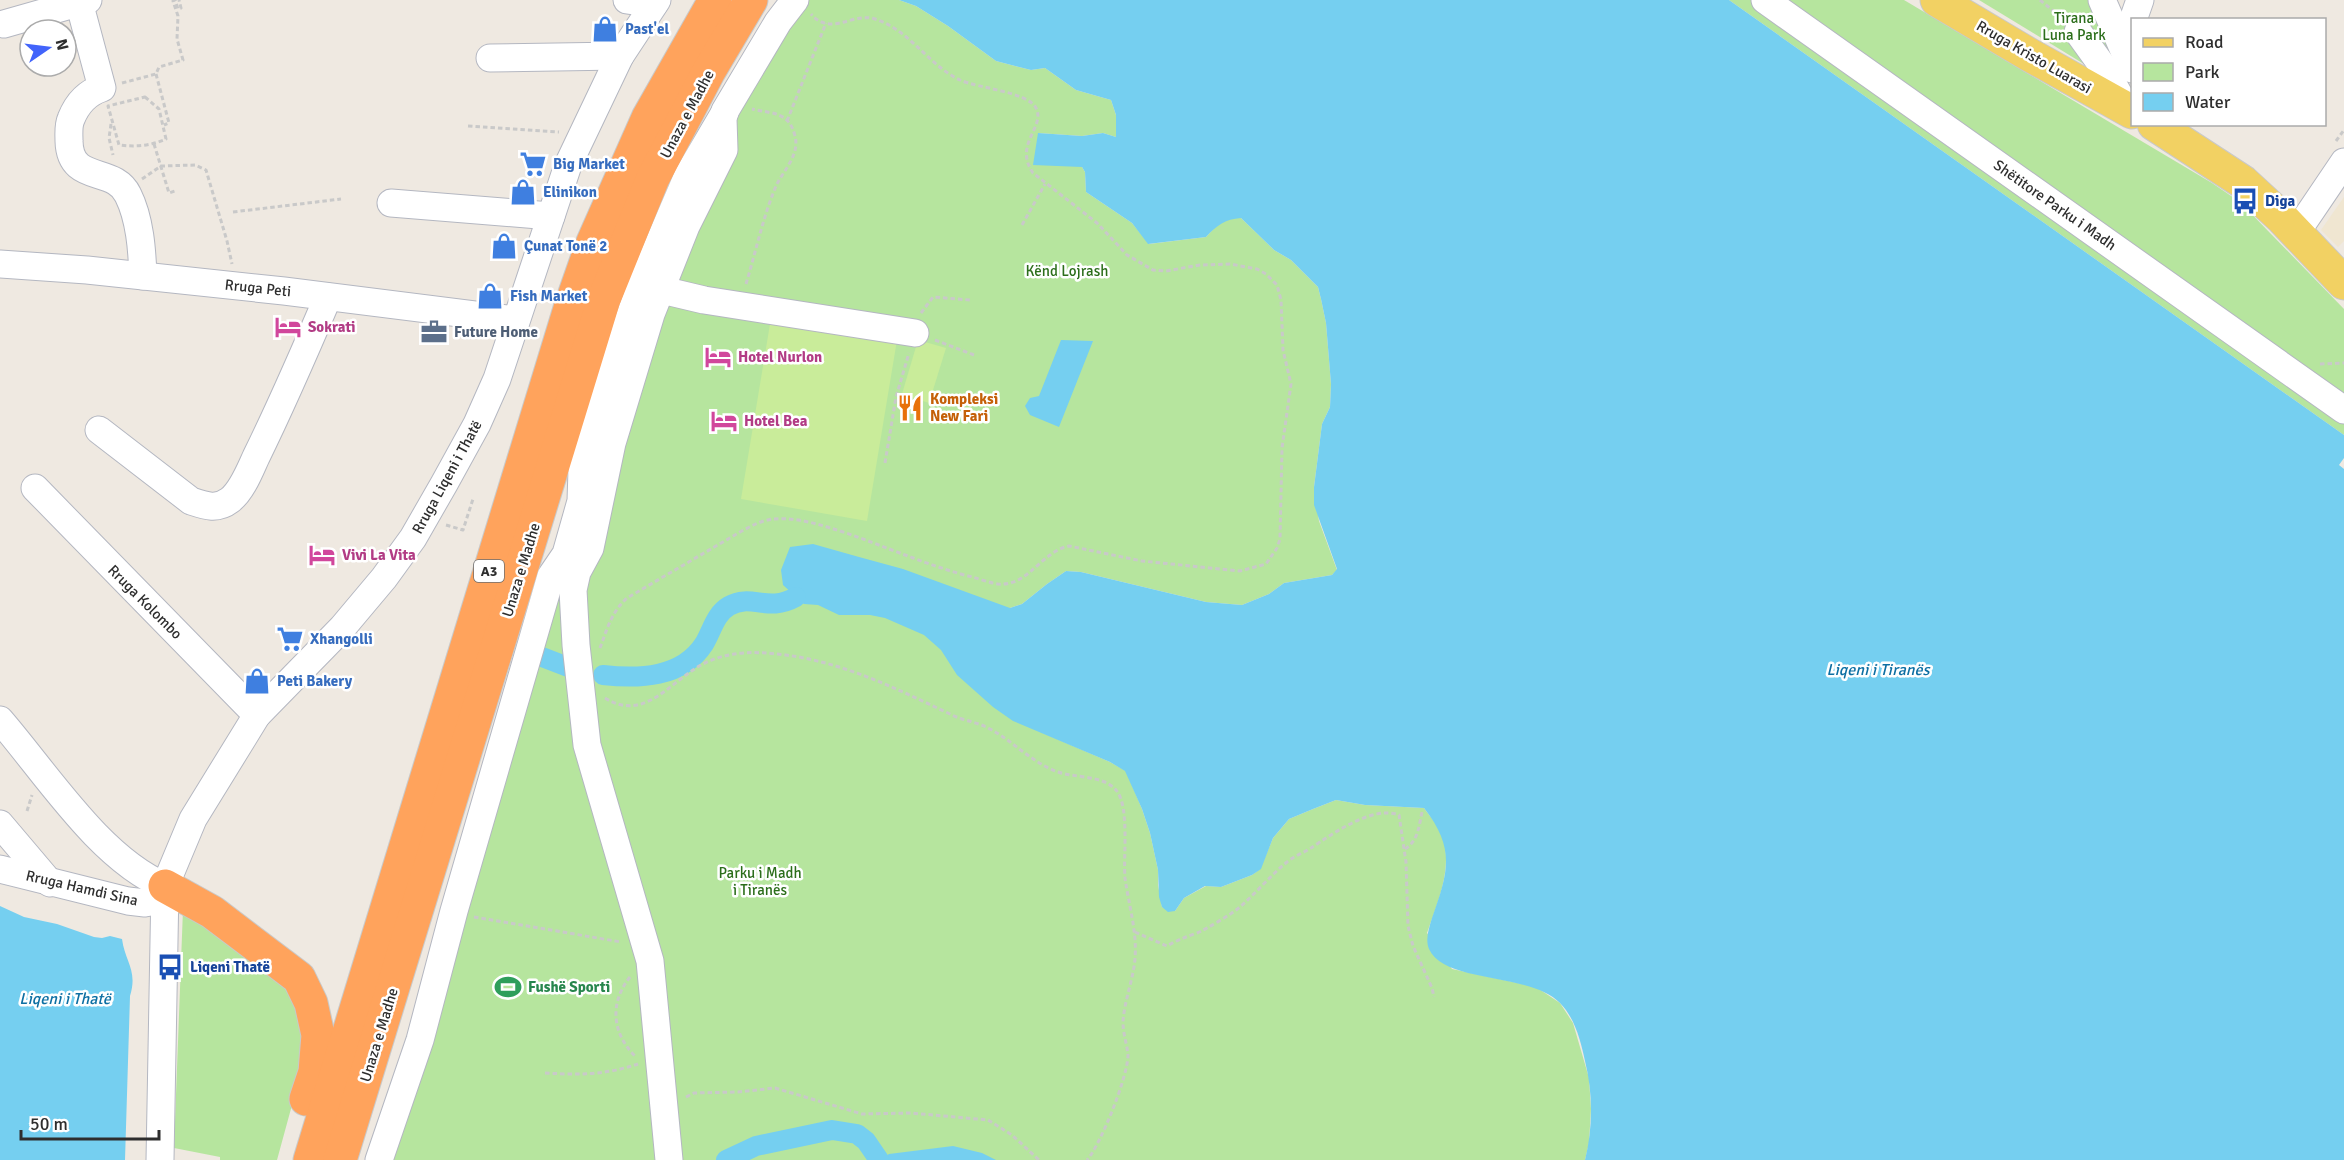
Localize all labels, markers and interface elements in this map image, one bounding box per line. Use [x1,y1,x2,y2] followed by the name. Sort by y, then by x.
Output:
[2042,9,2106,44] park label: Tirana Luna Park
[590,14,620,44] shop icon: Past'el
[1973,17,2095,97] street label: Rruga Kristo Luarasi
[18,18,78,78] north arrow
[2131,18,2326,126] legend
[625,20,669,38] place label: Past'el
[2185,31,2224,53] text: Road
[51,37,73,52] text: N
[2185,61,2220,83] text: Park
[656,67,718,161] street label: Unaza e Madhe
[2185,91,2231,113] text: Water
[518,149,548,179] supermarket icon: Big Market
[553,155,625,173] place label: Big Market
[1990,156,2120,254] street label: Shëtitore Parku i Madh
[508,177,538,207] shop icon: Elinikon
[543,183,597,201] place label: Elinikon
[2230,186,2260,216] bus stop icon: Diga
[2265,192,2296,210] place label: Diga
[489,231,519,261] shop icon: Çunat Tonë 2
[524,237,607,255] place label: Çunat Tonë 2
[1026,262,1108,280] park label: Kënd Lojrash
[224,276,292,300] street label: Rruga Peti
[475,281,505,311] shop icon: Fish Market
[510,287,588,305] place label: Fish Market
[273,312,303,342] hotel icon: Sokrati
[419,317,449,347] office icon: Future Home
[308,318,356,336] place label: Sokrati
[454,323,538,341] place label: Future Home
[703,342,733,372] hotel icon: Hotel Nurlon
[738,348,822,366] place label: Hotel Nurlon
[930,390,998,425] place label: Kompleksi New Fari
[895,393,925,423] restaurant icon: Kompleksi New Fari
[709,406,739,436] hotel icon: Hotel Bea
[744,412,808,430] place label: Hotel Bea
[408,417,486,537] street label: Rruga Liqeni i Thatë
[498,521,544,619] street label: Unaza e Madhe
[307,540,337,570] hotel icon: Vivi La Vita
[342,546,416,564] place label: Vivi La Vita
[474,560,504,582] road number: A3
[104,561,186,643] street label: Rruga Kolombo
[275,624,305,654] supermarket icon: Xhangolli
[310,630,373,648] place label: Xhangolli
[1826,660,1932,680] water label: Liqeni i Tiranës
[242,666,272,696] shop icon: Peti Bakery
[277,672,353,690] place label: Peti Bakery
[718,864,802,899] park label: Parku i Madh i Tiranës
[24,866,140,910] street label: Rruga Hamdi Sina
[155,952,185,982] bus stop icon: Liqeni Thatë
[190,958,270,976] place label: Liqeni Thatë
[493,972,523,1002] sports icon: Fushë Sporti
[528,978,610,996] place label: Fushë Sporti
[356,986,402,1084] street label: Unaza e Madhe
[19,989,112,1009] water label: Liqeni i Thatë
[21,1103,159,1141] scale bar
[30,1113,68,1135] text: 50 m

